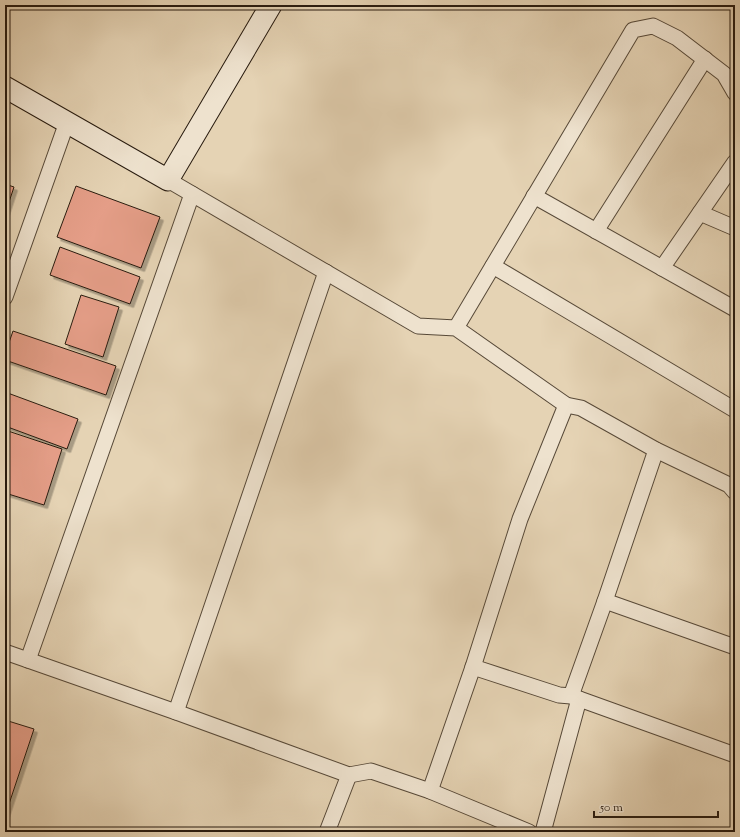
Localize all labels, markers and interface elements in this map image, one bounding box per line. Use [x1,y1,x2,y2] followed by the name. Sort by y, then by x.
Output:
[594,793,718,819] scale bar
[599,799,623,817] text: 50 m

